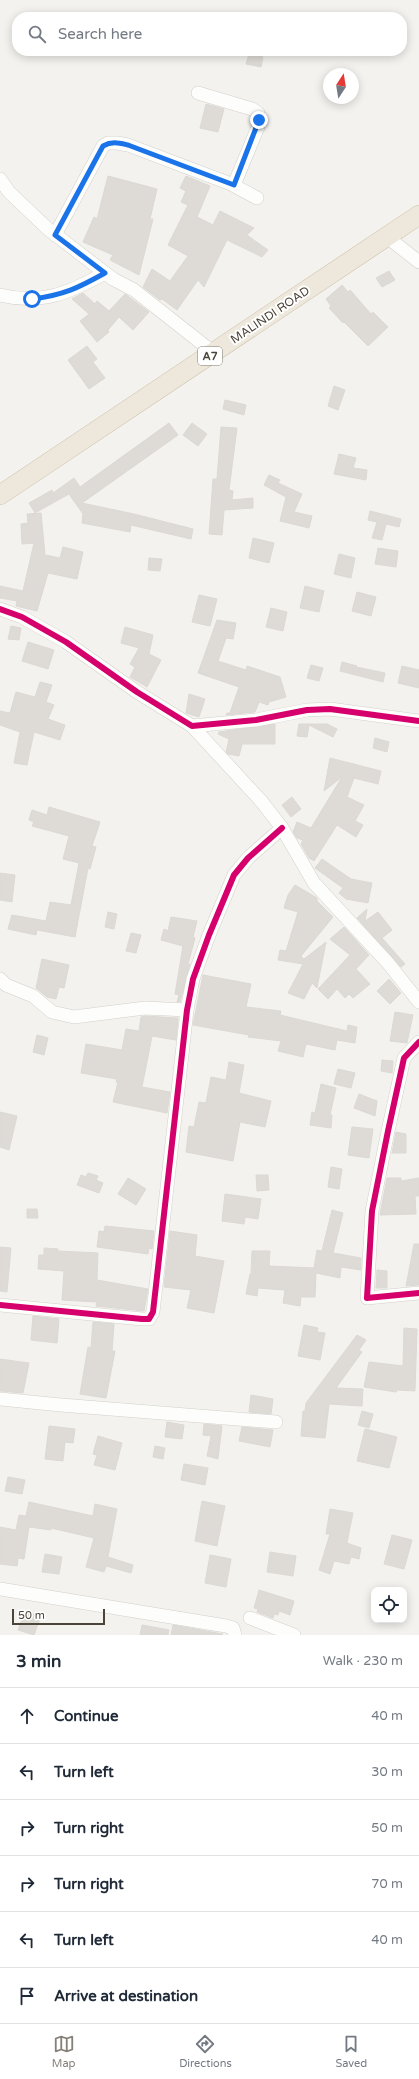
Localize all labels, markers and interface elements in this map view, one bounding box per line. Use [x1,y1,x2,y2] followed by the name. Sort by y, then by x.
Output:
[12,12,407,56] search box
[26,23,48,45] icon: search
[58,25,142,43] text: Search here
[323,68,359,104] north arrow
[250,111,268,129] route end
[228,283,312,347] street label: MALINDI ROAD
[23,290,41,308] route start
[198,347,222,365] road number: A7
[371,1587,407,1623] map controls
[371,1587,407,1623] button: locate
[12,1607,105,1626] scale bar
[18,1609,45,1622] text: 50 m
[16,1651,61,1672] text: 3 min
[323,1653,403,1669] text: Walk · 230 m
[16,1705,38,1727] icon: ahead
[54,1707,118,1725] text: Continue
[371,1708,403,1724] text: 40 m
[16,1761,38,1783] icon: left
[54,1763,114,1781] text: Turn left
[371,1764,403,1780] text: 30 m
[16,1817,38,1839] icon: right
[54,1819,124,1837] text: Turn right
[371,1820,403,1836] text: 50 m
[16,1873,38,1895] icon: right
[54,1875,124,1893] text: Turn right
[371,1876,403,1892] text: 70 m
[16,1929,38,1951] icon: left
[54,1931,114,1949] text: Turn left
[371,1932,403,1948] text: 40 m
[16,1985,38,2007] icon: arrive
[54,1987,198,2005] text: Arrive at destination
[52,2033,76,2070] tab: Map
[179,2033,232,2070] tab: Directions
[335,2033,367,2070] tab: Saved

